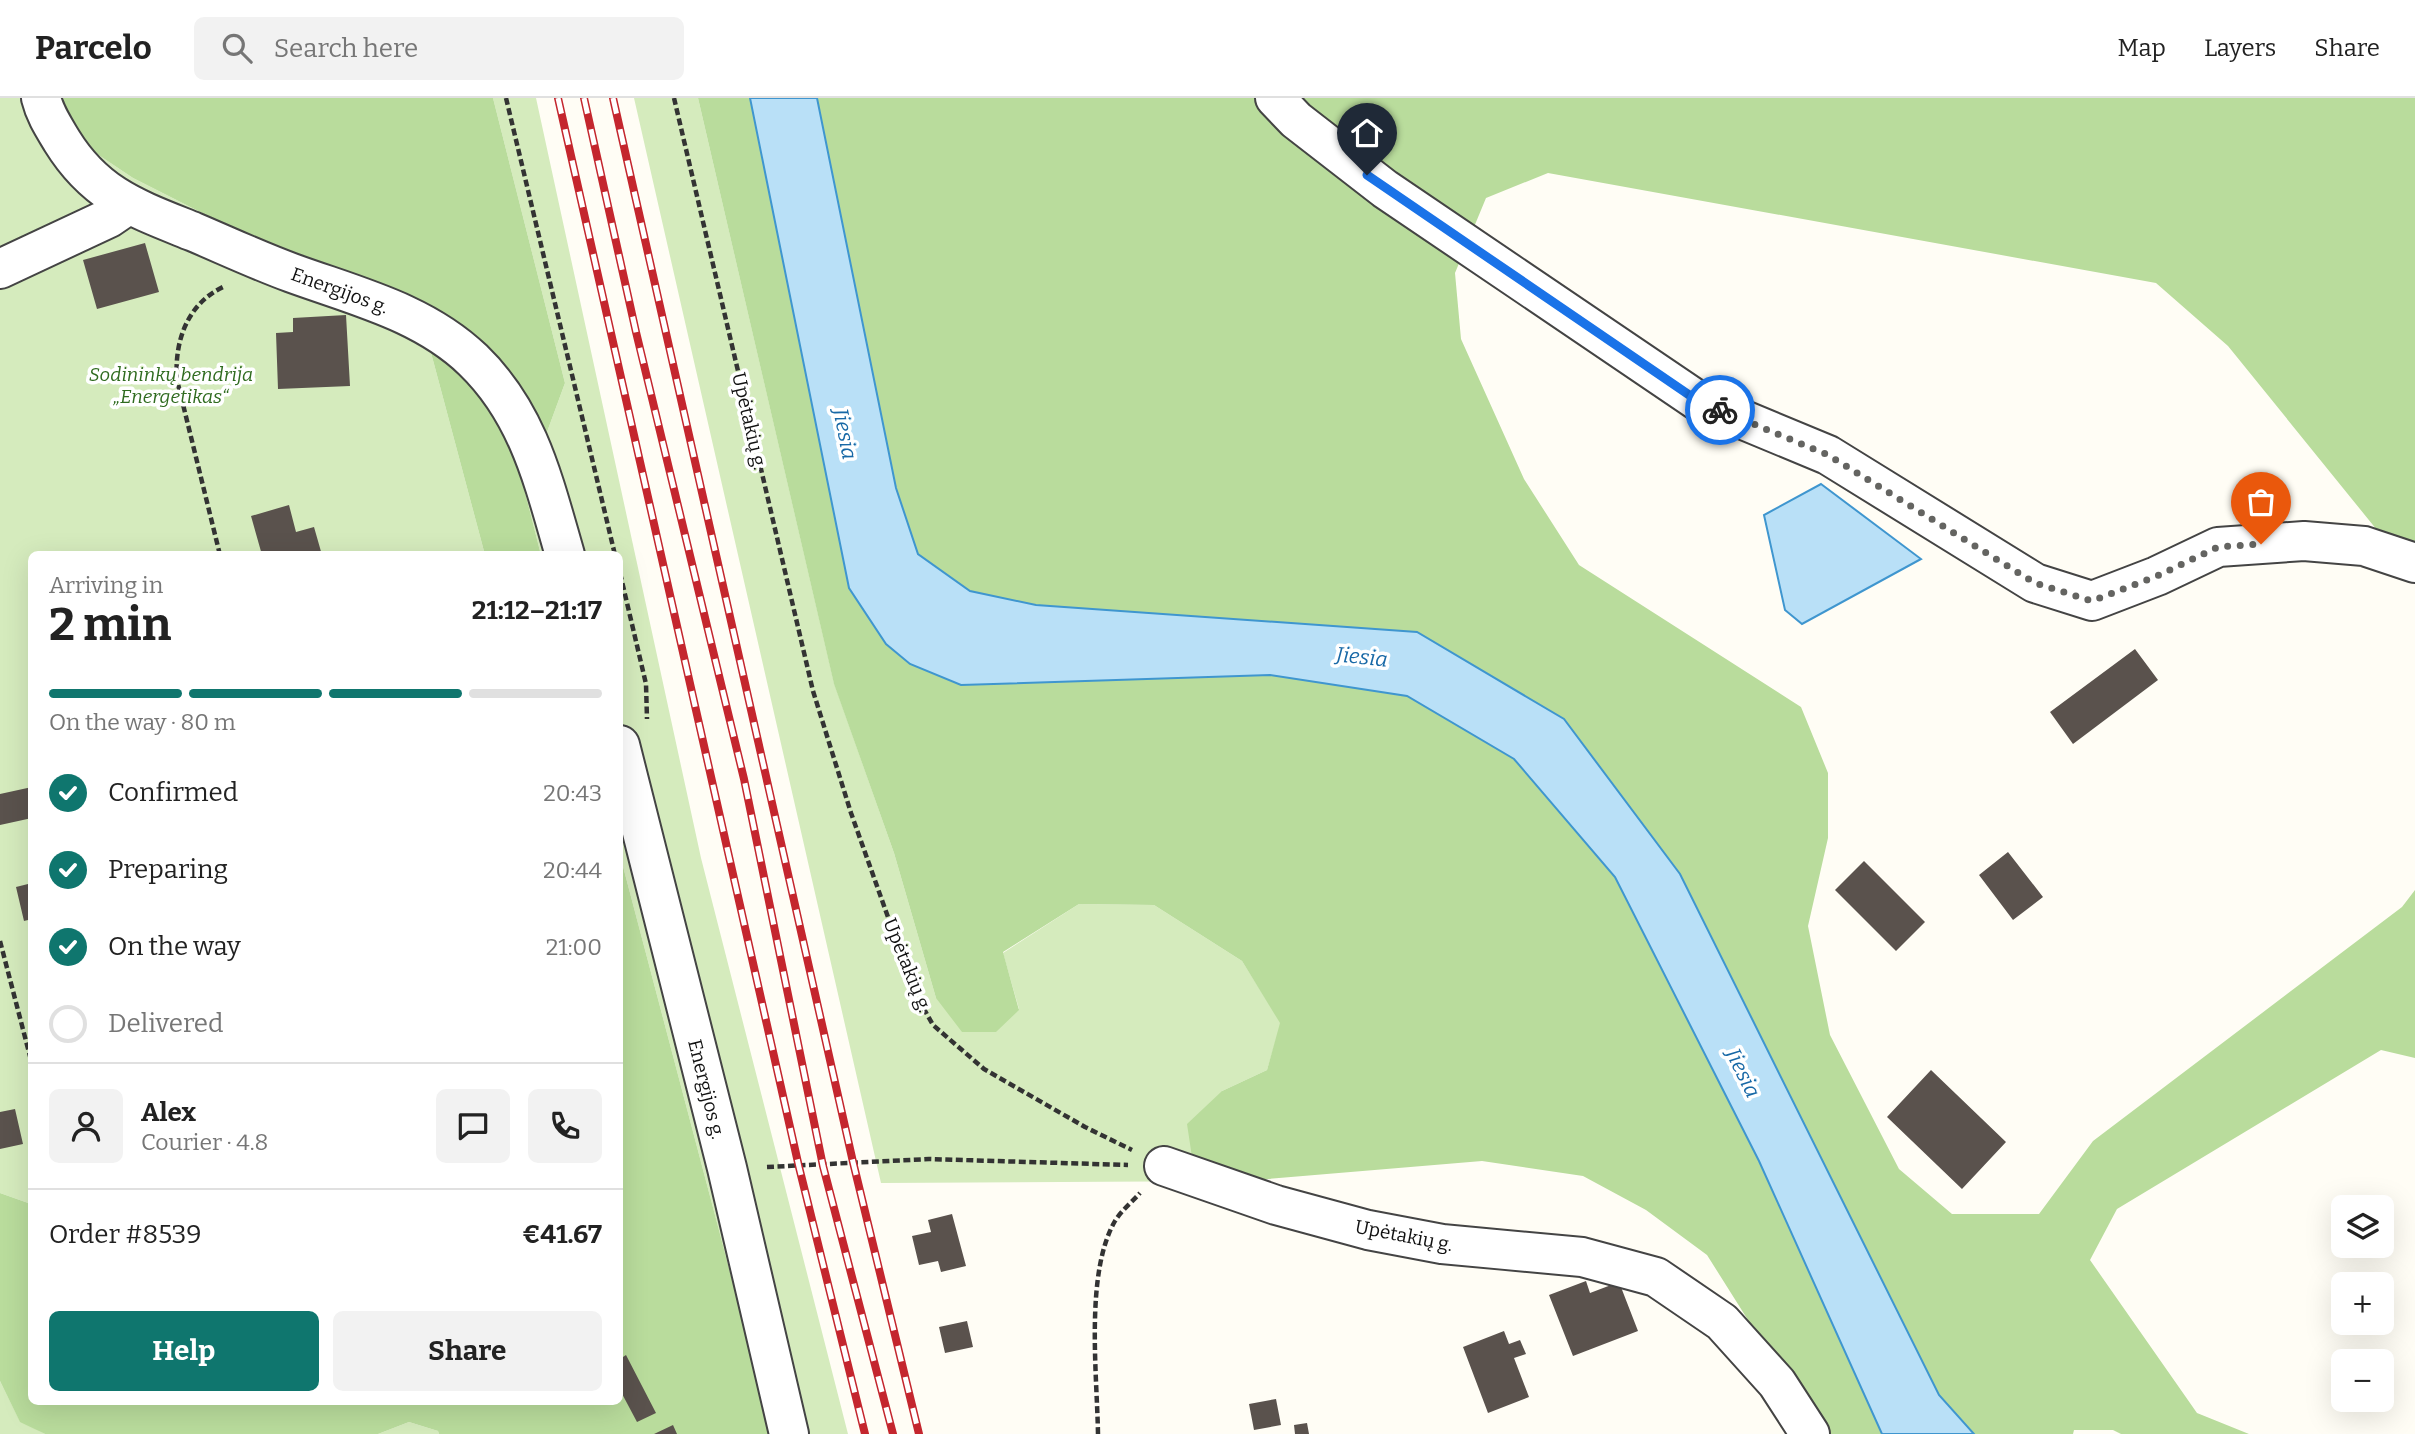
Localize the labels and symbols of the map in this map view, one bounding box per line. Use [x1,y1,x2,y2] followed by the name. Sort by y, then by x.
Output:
[1337,103,1397,175] pin
[288,262,392,319] street label: Energijos g.
[89,363,253,408] park label: Sodininkų bendrija „Energetikas“
[727,370,772,472] street label: Upėtakių g.
[1685,375,1755,445] courier
[827,404,863,462] water label: Jiesia
[2231,472,2291,544] pin
[1333,641,1389,673] water label: Jiesia
[878,915,937,1016] street label: Upėtakių g.
[683,1037,730,1141] street label: Energijos g.
[1719,1042,1766,1102] water label: Jiesia
[1353,1215,1455,1256] street label: Upėtakių g.

